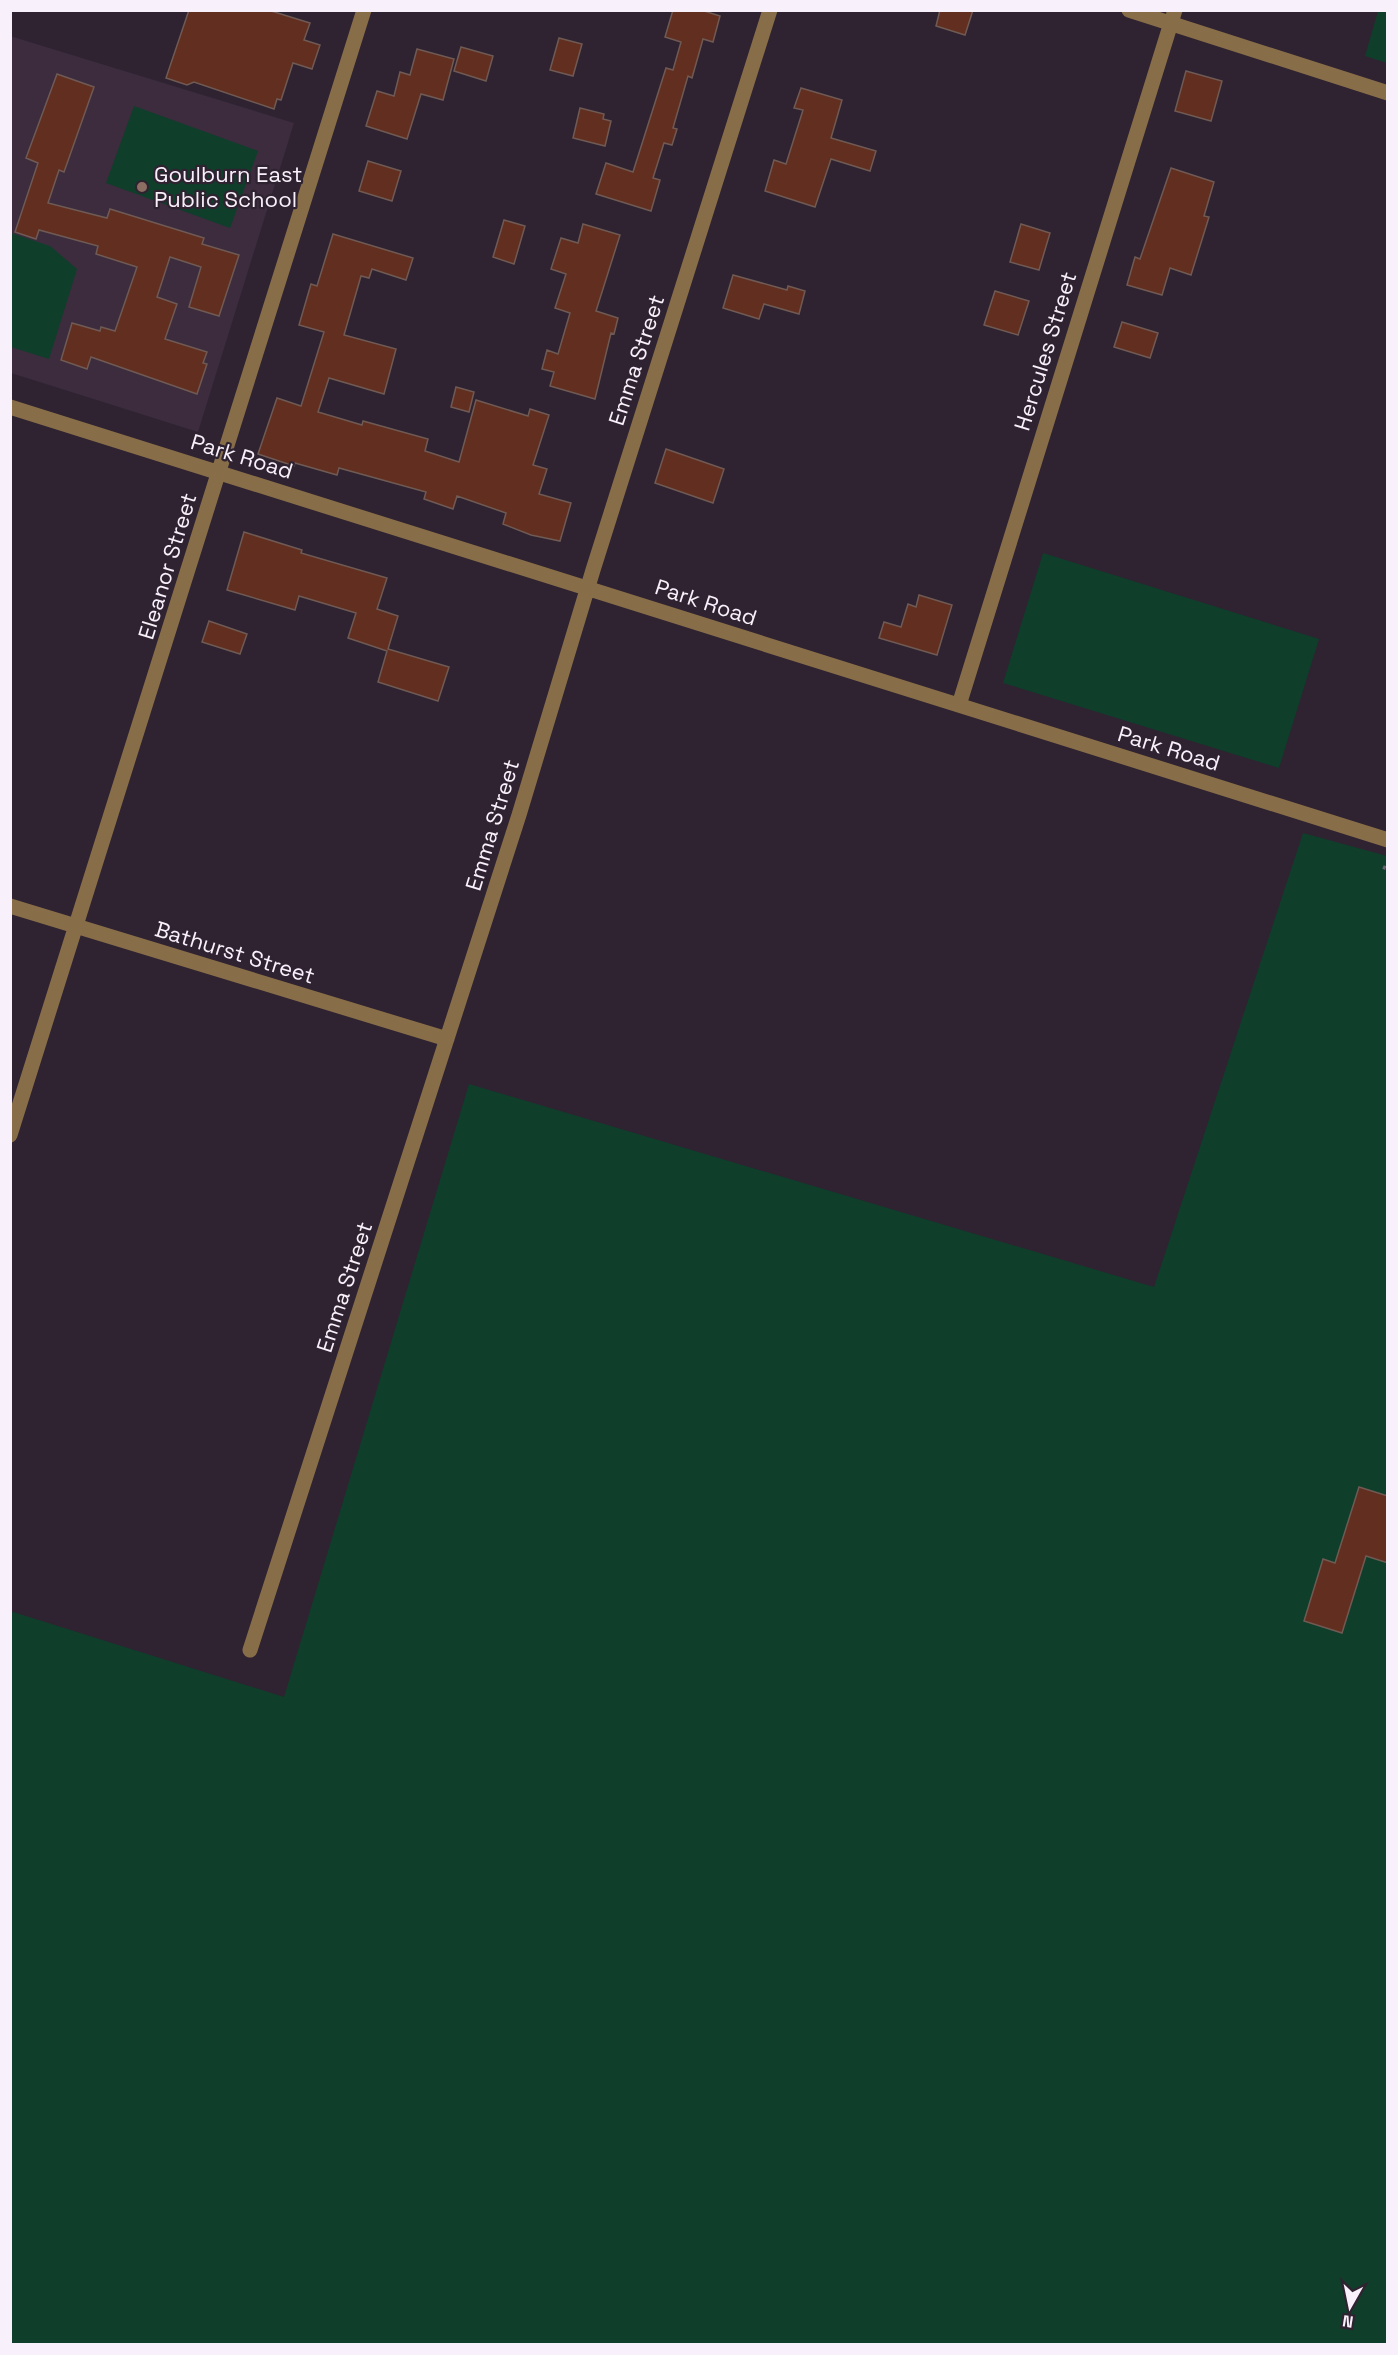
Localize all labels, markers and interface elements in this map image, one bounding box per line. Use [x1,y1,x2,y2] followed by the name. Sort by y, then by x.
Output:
[154,160,302,213] place label: Goulburn East Public School
[135,180,149,194] marker: Goulburn East Public School
[1008,268,1082,434] street label: Hercules Street
[602,291,670,429] street label: Emma Street
[188,427,296,485] street label: Park Road
[131,489,203,643] street label: Eleanor Street
[652,572,760,632] street label: Park Road
[1115,719,1223,777] street label: Park Road
[459,756,525,894] street label: Emma Street
[152,914,318,990] street label: Bathurst Street
[310,1218,378,1356] street label: Emma Street
[1320,2277,1380,2337] north arrow
[1341,2310,1355,2333] text: N

